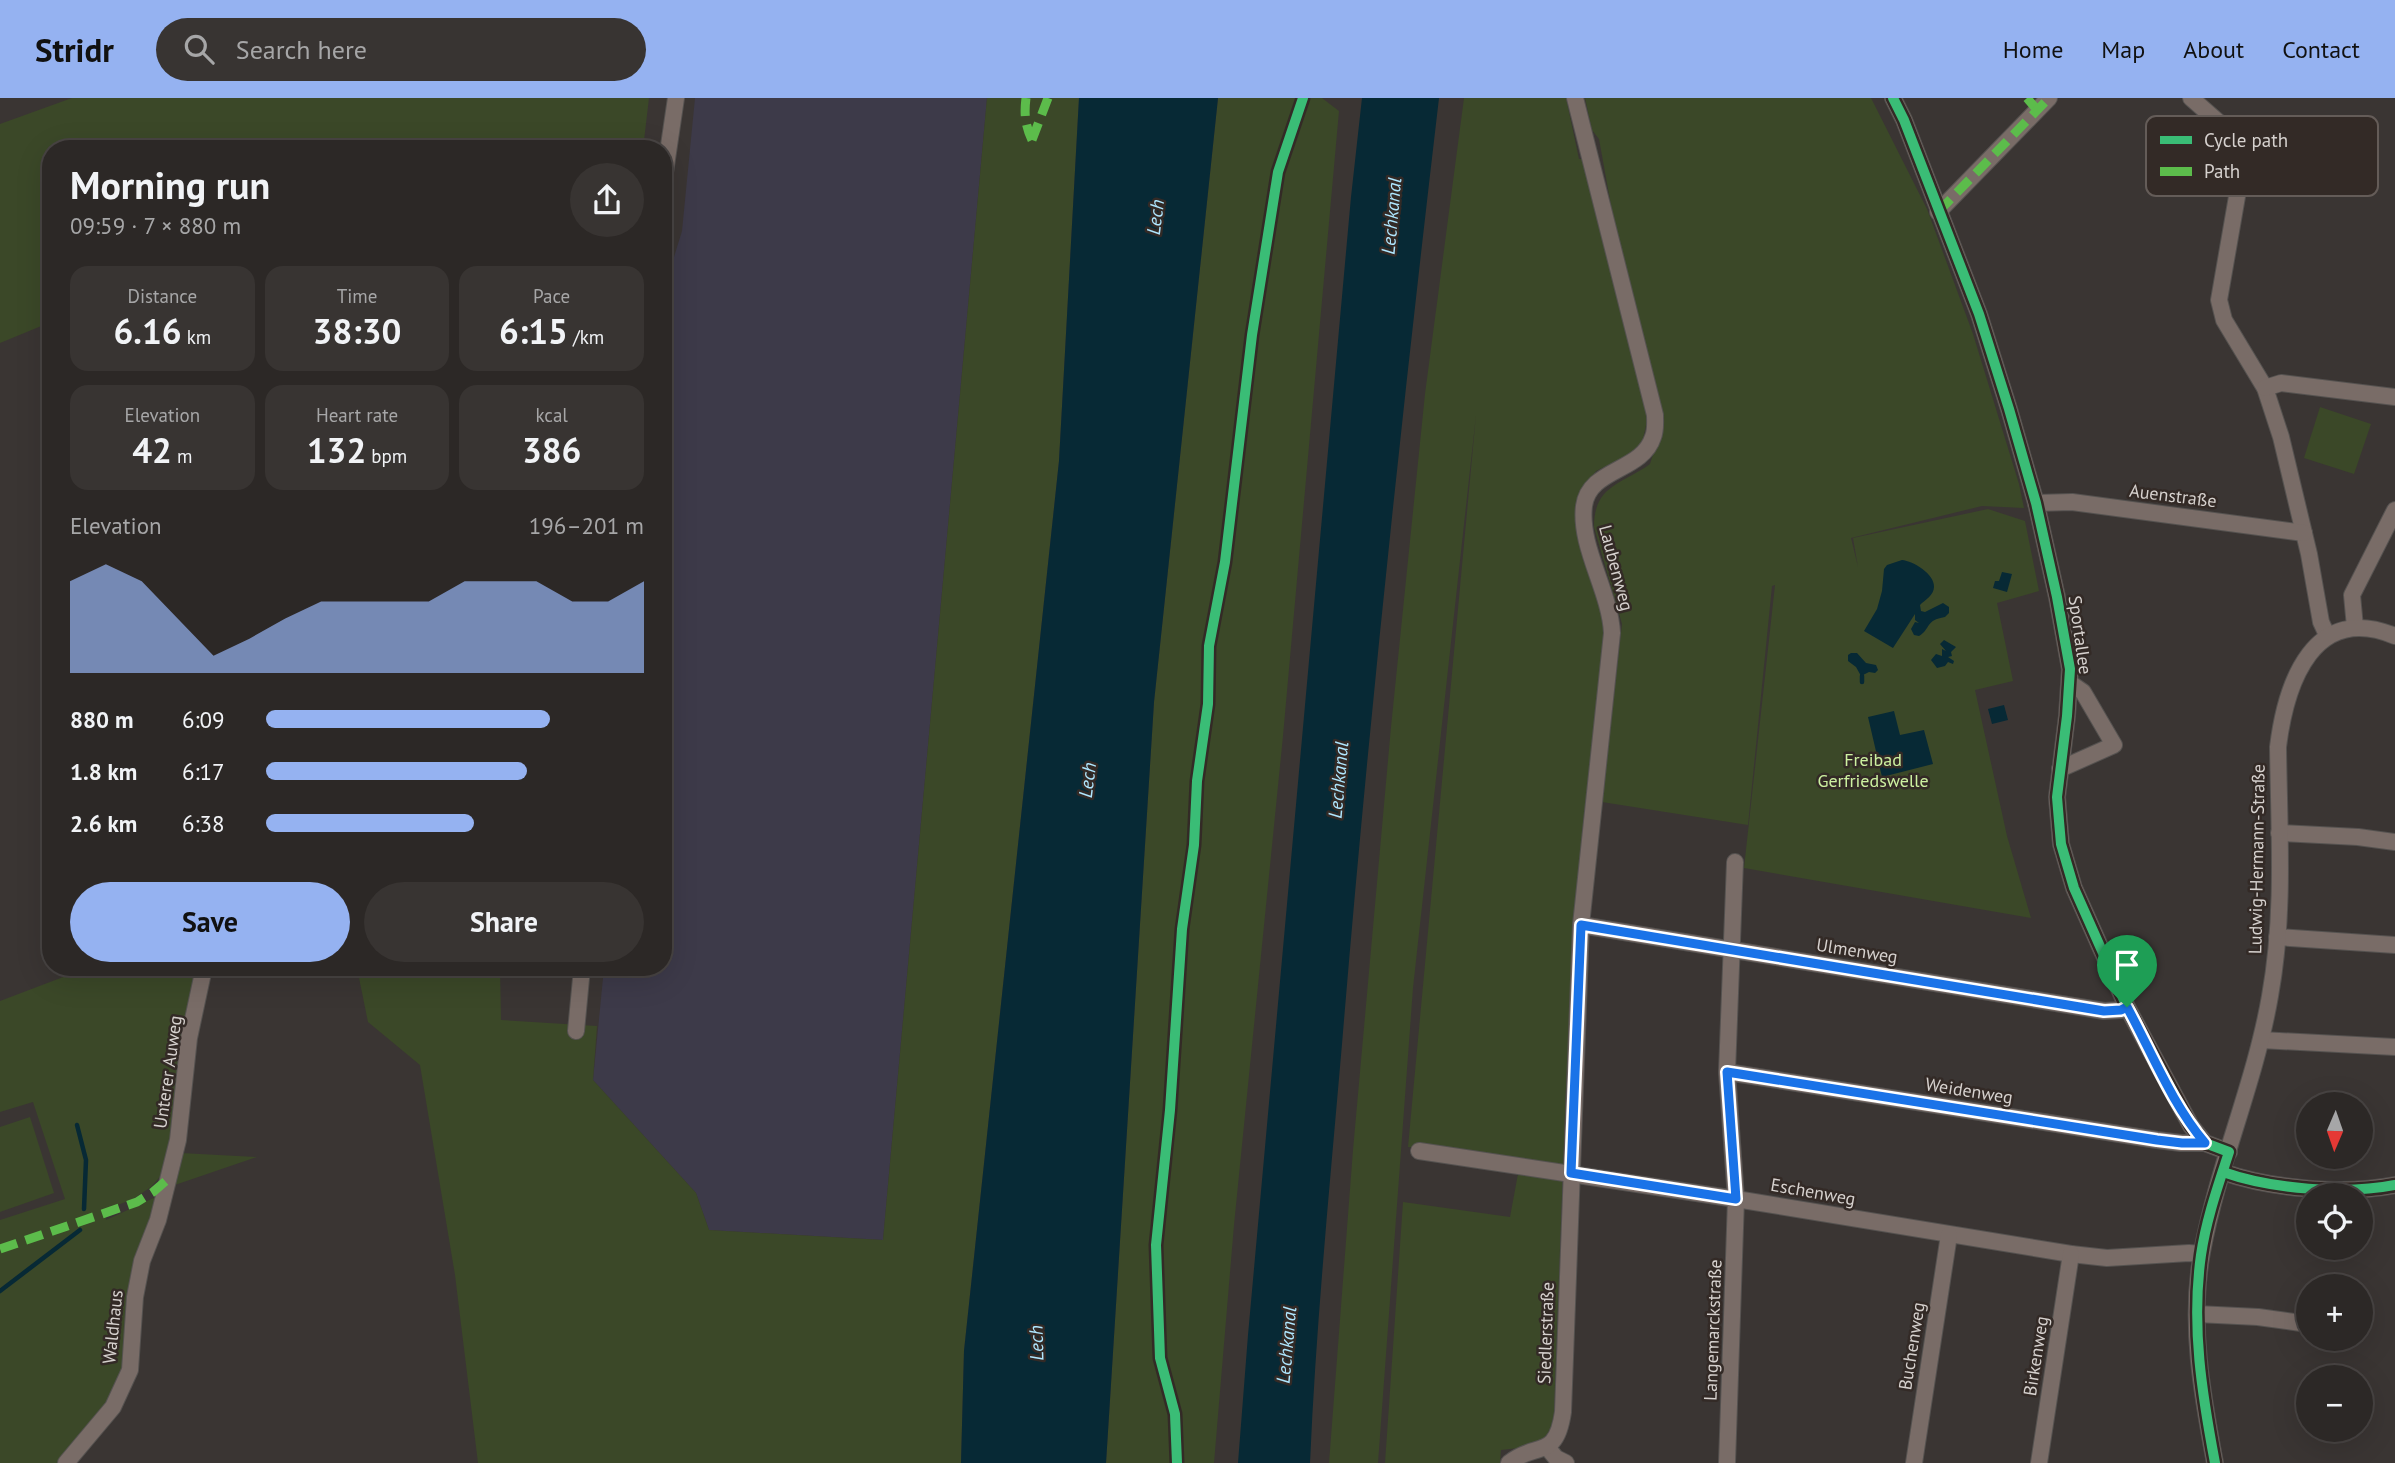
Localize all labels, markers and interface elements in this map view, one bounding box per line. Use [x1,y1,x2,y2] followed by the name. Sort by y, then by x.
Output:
[156,18,646,81] search box
[35,28,114,71] text: Stridr
[180,30,218,68] icon: search
[236,33,367,66] text: Search here
[2003,34,2063,65] text: Home
[2101,34,2145,65] text: Map
[2183,34,2244,65] text: About
[2282,34,2360,65] text: Contact
[2146,116,2378,196] legend
[2204,128,2288,152] text: Cycle path
[2204,159,2240,183] text: Path
[70,160,270,209] text: Morning run
[570,163,644,237] button: share
[1376,177,1406,255] water label: Lechkanal
[1141,198,1169,236] water label: Lech
[70,211,241,240] text: 09:59 · 7 × 880 m
[128,284,197,308] text: Distance
[337,284,377,308] text: Time
[533,284,570,308] text: Pace
[113,308,182,354] text: 6.16
[313,308,401,354] text: 38:30
[499,308,568,354] text: 6:15
[182,325,211,349] text: km
[568,325,604,349] text: /km
[124,403,200,427] text: Elevation
[316,403,398,427] text: Heart rate
[535,403,568,427] text: kcal
[132,427,172,473] text: 42
[307,427,366,473] text: 132
[522,427,581,473] text: 386
[172,444,192,468] text: m
[366,444,407,468] text: bpm
[2128,479,2218,512] street label: Auenstraße
[70,511,162,540] text: Elevation
[529,511,644,540] text: 196–201 m
[1594,522,1639,613] street label: Laubenweg
[2064,594,2097,676] street label: Sportallee
[70,705,133,734] text: 880 m
[182,705,225,734] text: 6:09
[1323,741,1353,819] water label: Lechkanal
[1817,748,1929,792] park label: Freibad Gerfriedswelle
[70,757,137,786] text: 1.8 km
[182,757,225,786] text: 6:17
[1073,761,1101,799] water label: Lech
[2243,764,2270,954] street label: Ludwig-Hermann-Straße
[70,809,137,838] text: 2.6 km
[182,809,225,838] text: 6:38
[70,882,350,962] button: Save
[364,882,644,962] button: Share
[1815,933,1899,968] street label: Ulmenweg
[2097,935,2157,1007] pin
[2108,946,2146,984] icon: arrive
[148,1014,187,1130] street label: Unterer Auweg
[1924,1072,2015,1109] street label: Weidenweg
[2296,1092,2373,1169] north arrow
[2296,1092,2373,1442] map controls
[1769,1173,1857,1210] street label: Eschenweg
[2296,1183,2373,1260] button: locate
[1699,1259,1726,1401] street label: Langemarckstraße
[2296,1274,2373,1351] button: +
[1532,1281,1559,1384] street label: Siedlerstraße
[97,1289,128,1365] street label: Waldhaus
[1893,1300,1930,1392] street label: Buchenweg
[1271,1306,1301,1384] water label: Lechkanal
[2018,1314,2053,1397] street label: Birkenweg
[1023,1325,1049,1361] water label: Lech
[2296,1365,2373,1442] button: −

